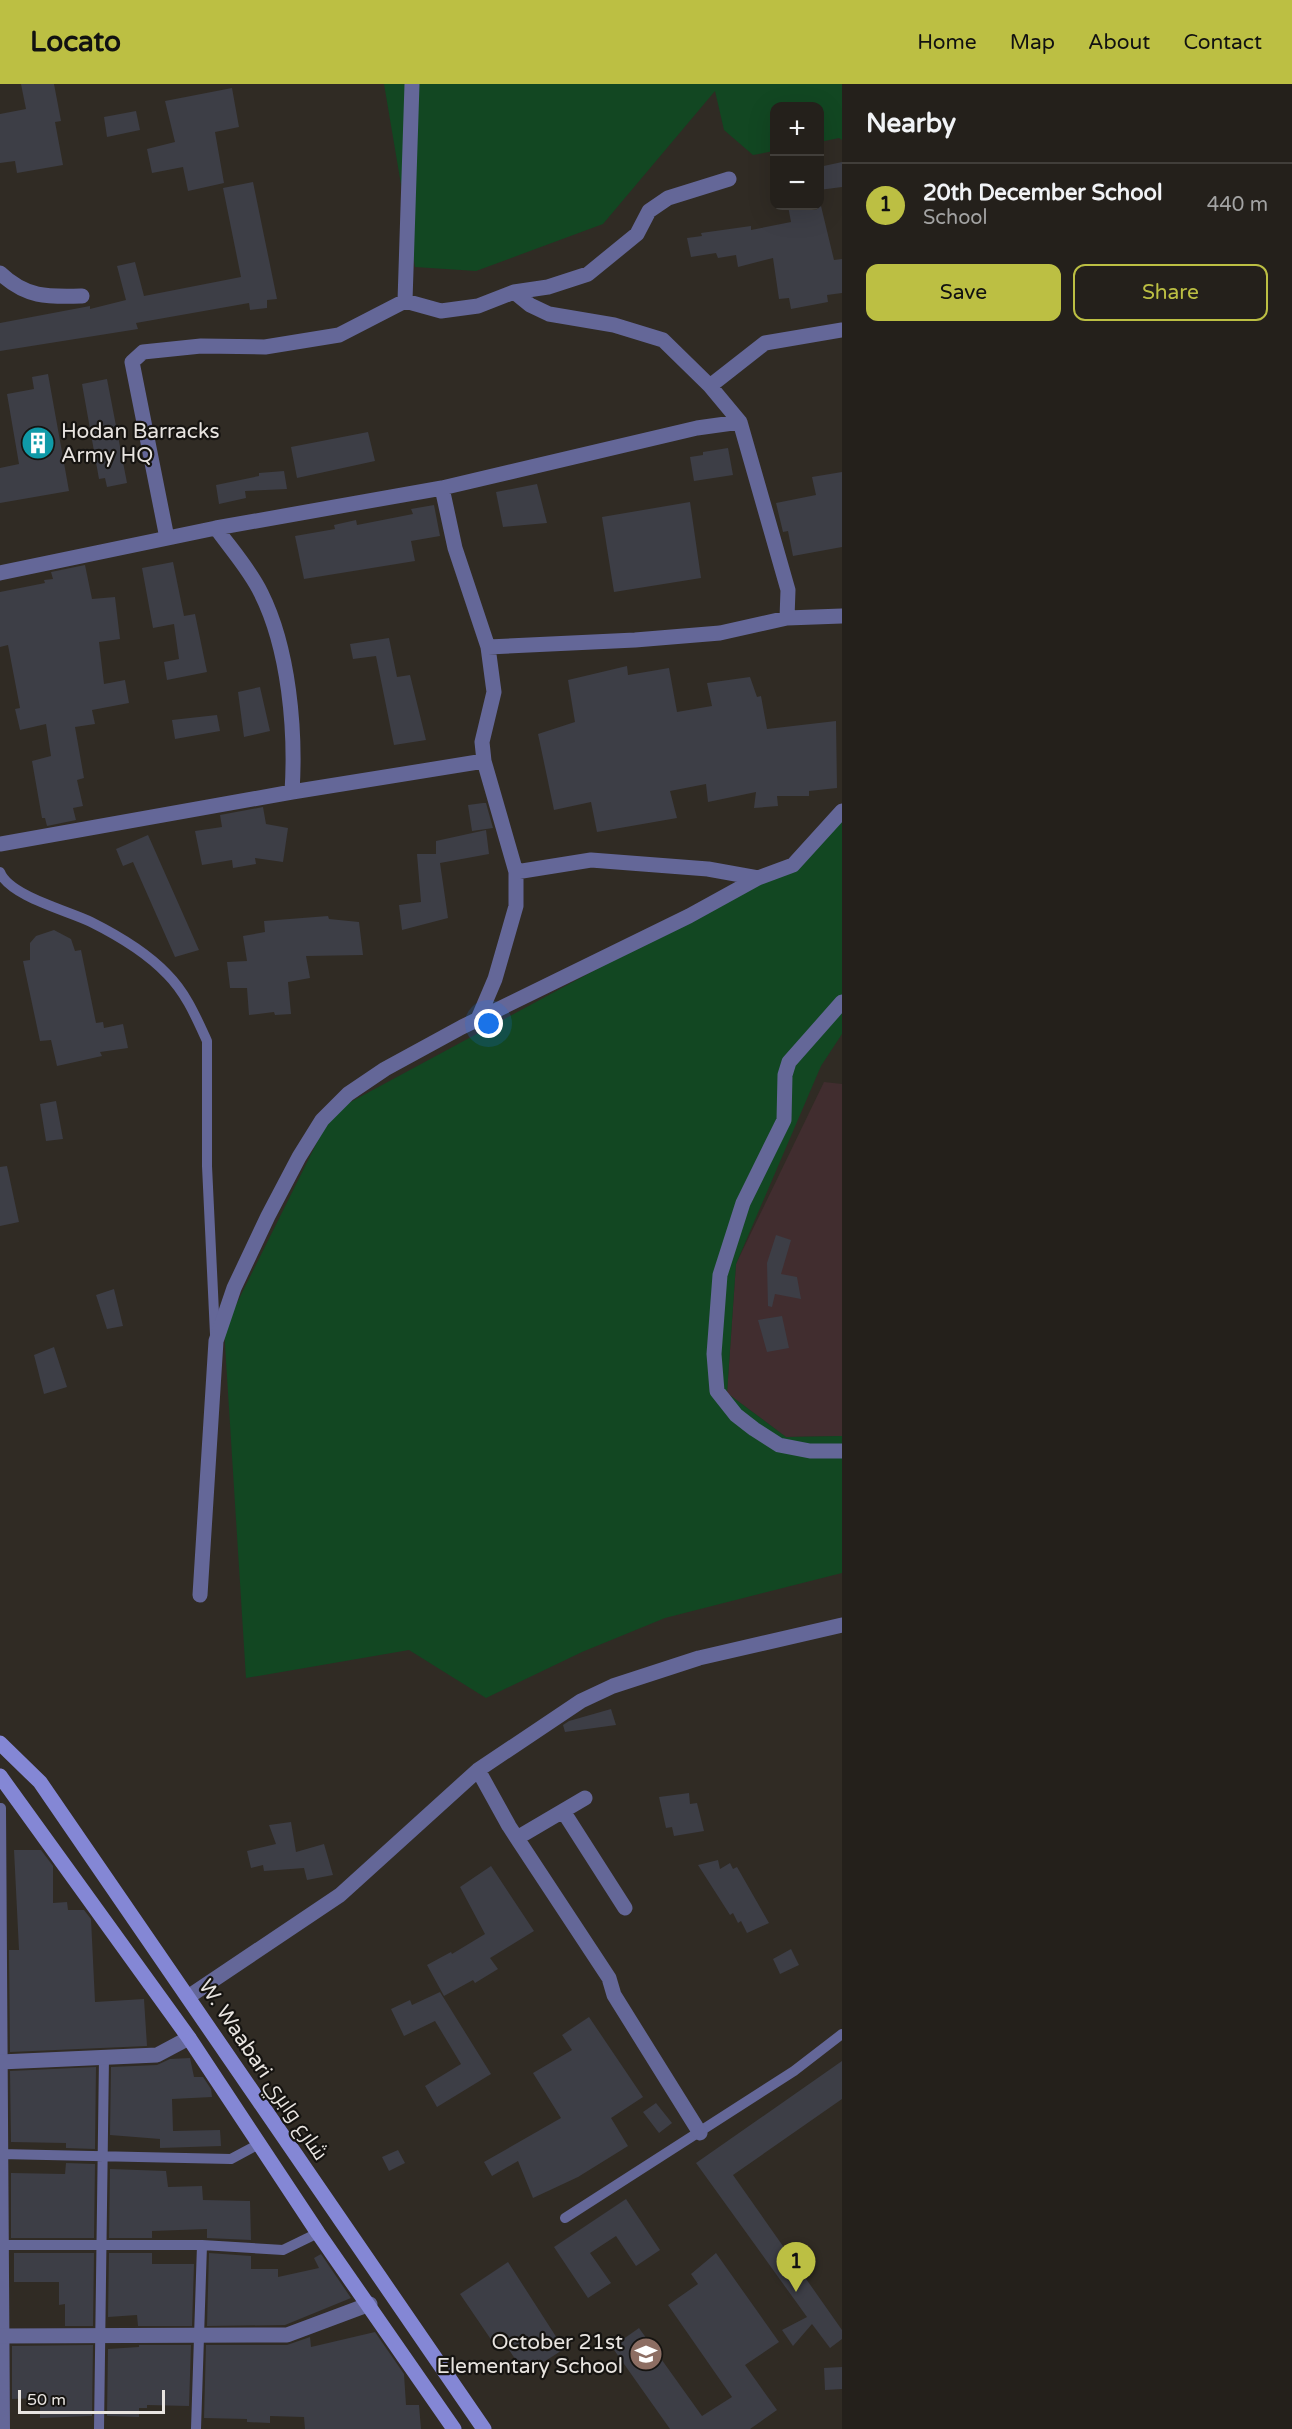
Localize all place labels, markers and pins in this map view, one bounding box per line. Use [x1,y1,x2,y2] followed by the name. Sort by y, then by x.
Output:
[61,419,220,468] place label: Hodan Barracks Army HQ
[20,425,56,461] building icon: Hodan Barracks Army HQ
[776,2242,816,2292] pin: 1
[436,2330,623,2379] place label: October 21st Elementary School
[628,2336,664,2372] school or university icon: October 21st Elementary School

